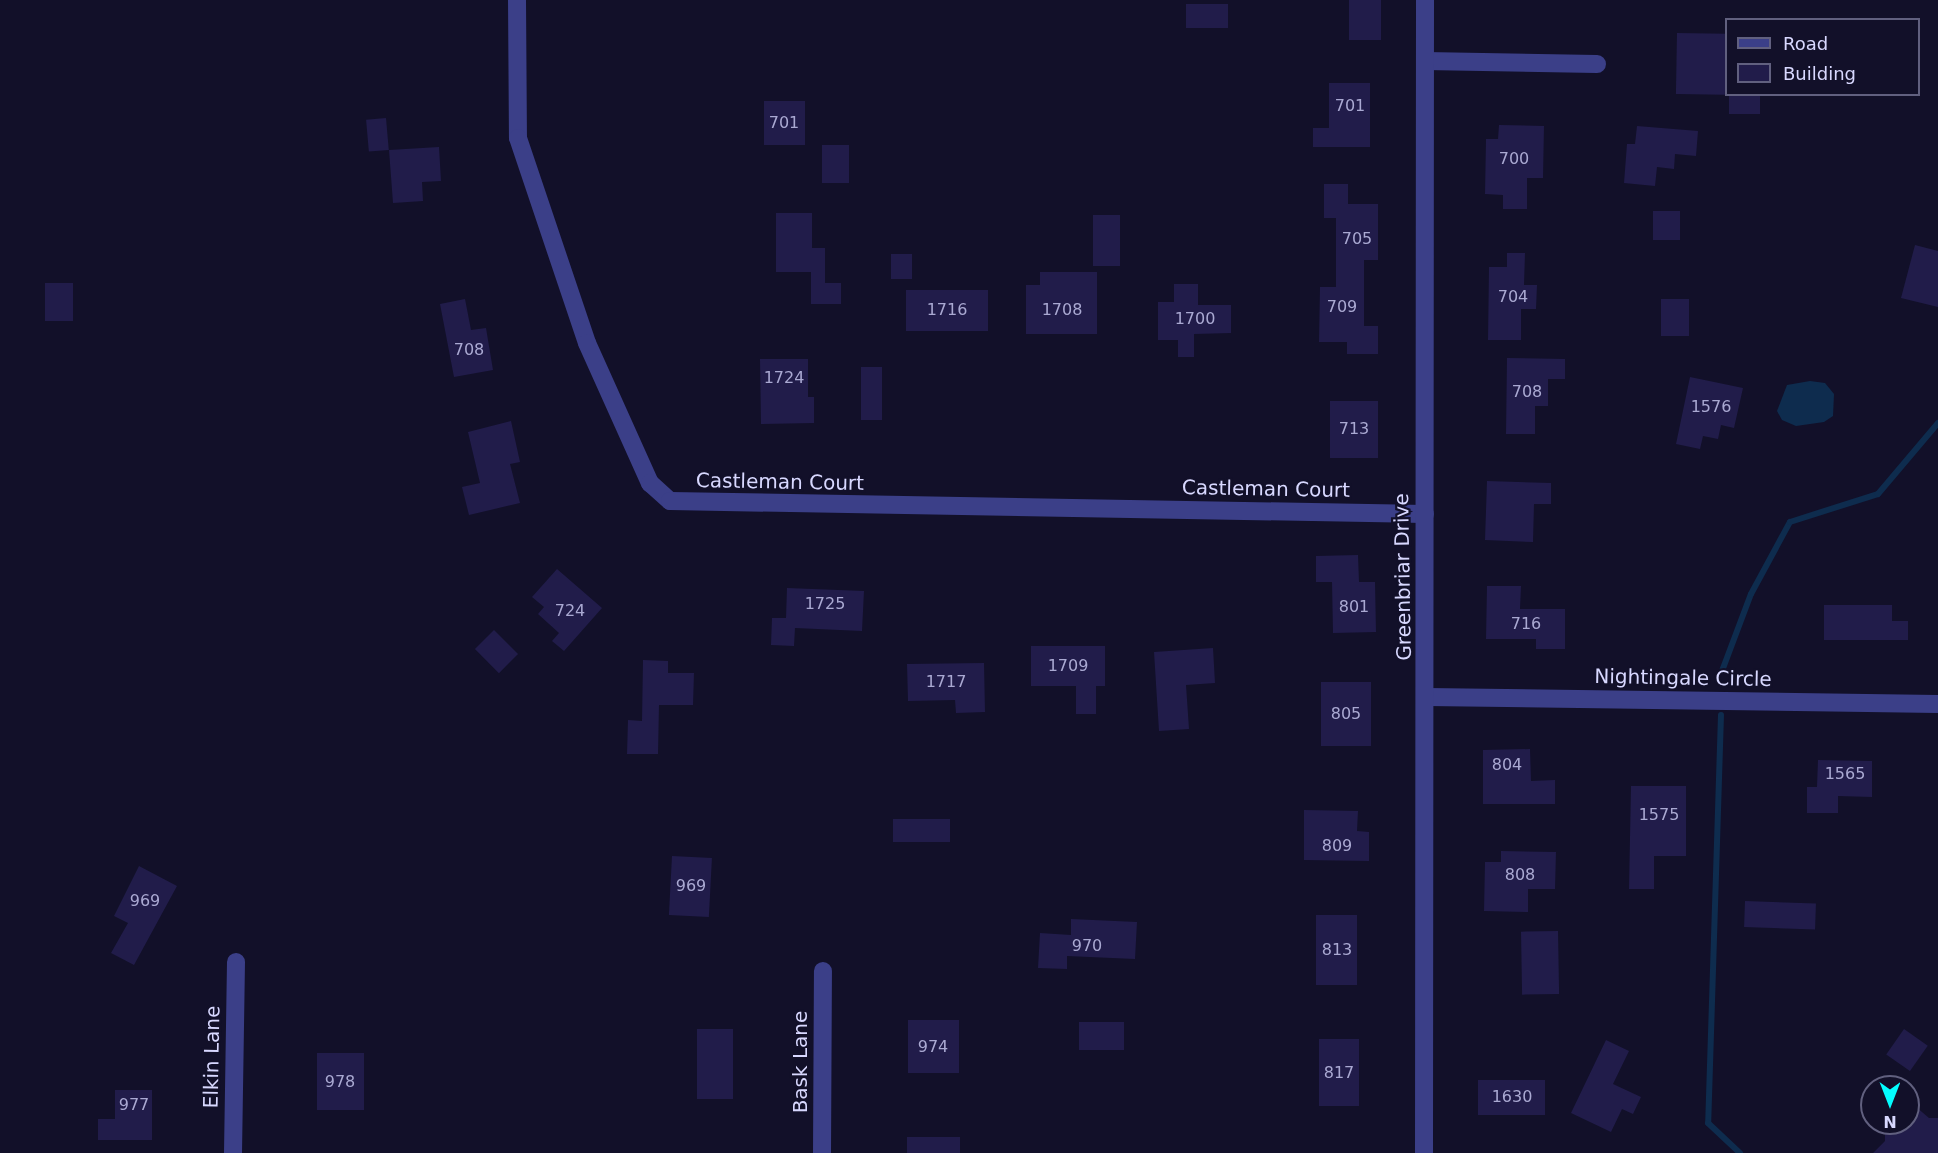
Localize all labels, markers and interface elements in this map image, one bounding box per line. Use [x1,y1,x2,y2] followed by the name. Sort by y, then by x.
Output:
[1725,18,1920,96] legend
[1783,33,1828,54] text: Road
[1783,63,1856,84] text: Building
[1335,96,1365,116] house number: 701
[769,113,799,133] house number: 701
[1499,149,1529,169] house number: 700
[1342,229,1372,249] house number: 705
[1498,287,1528,307] house number: 704
[1327,297,1357,317] house number: 709
[927,300,967,320] house number: 1716
[1042,300,1082,320] house number: 1708
[1175,309,1215,329] house number: 1700
[454,340,484,360] house number: 708
[764,368,804,388] house number: 1724
[1512,382,1542,402] house number: 708
[1691,397,1731,417] house number: 1576
[1339,419,1369,439] house number: 713
[696,469,864,495] street label: Castleman Court
[1182,476,1350,502] street label: Castleman Court
[1390,493,1416,661] street label: Greenbriar Drive
[805,594,845,614] house number: 1725
[1339,597,1369,617] house number: 801
[555,601,585,621] house number: 724
[1511,614,1541,634] house number: 716
[1048,656,1088,676] house number: 1709
[1594,664,1772,692] street label: Nightingale Circle
[926,672,966,692] house number: 1717
[1331,704,1361,724] house number: 805
[1492,755,1522,775] house number: 804
[1825,764,1865,784] house number: 1565
[1639,805,1679,825] house number: 1575
[1322,836,1352,856] house number: 809
[1505,865,1535,885] house number: 808
[676,876,706,896] house number: 969
[130,891,160,911] house number: 969
[1072,936,1102,956] house number: 970
[1322,940,1352,960] house number: 813
[199,1005,225,1109] street label: Elkin Lane
[788,1011,812,1113] street label: Bask Lane
[918,1037,948,1057] house number: 974
[1324,1063,1354,1083] house number: 817
[325,1072,355,1092] house number: 978
[1860,1075,1920,1135] north arrow
[1492,1087,1532,1107] house number: 1630
[119,1095,149,1115] house number: 977
[1883,1112,1897,1131] text: N

